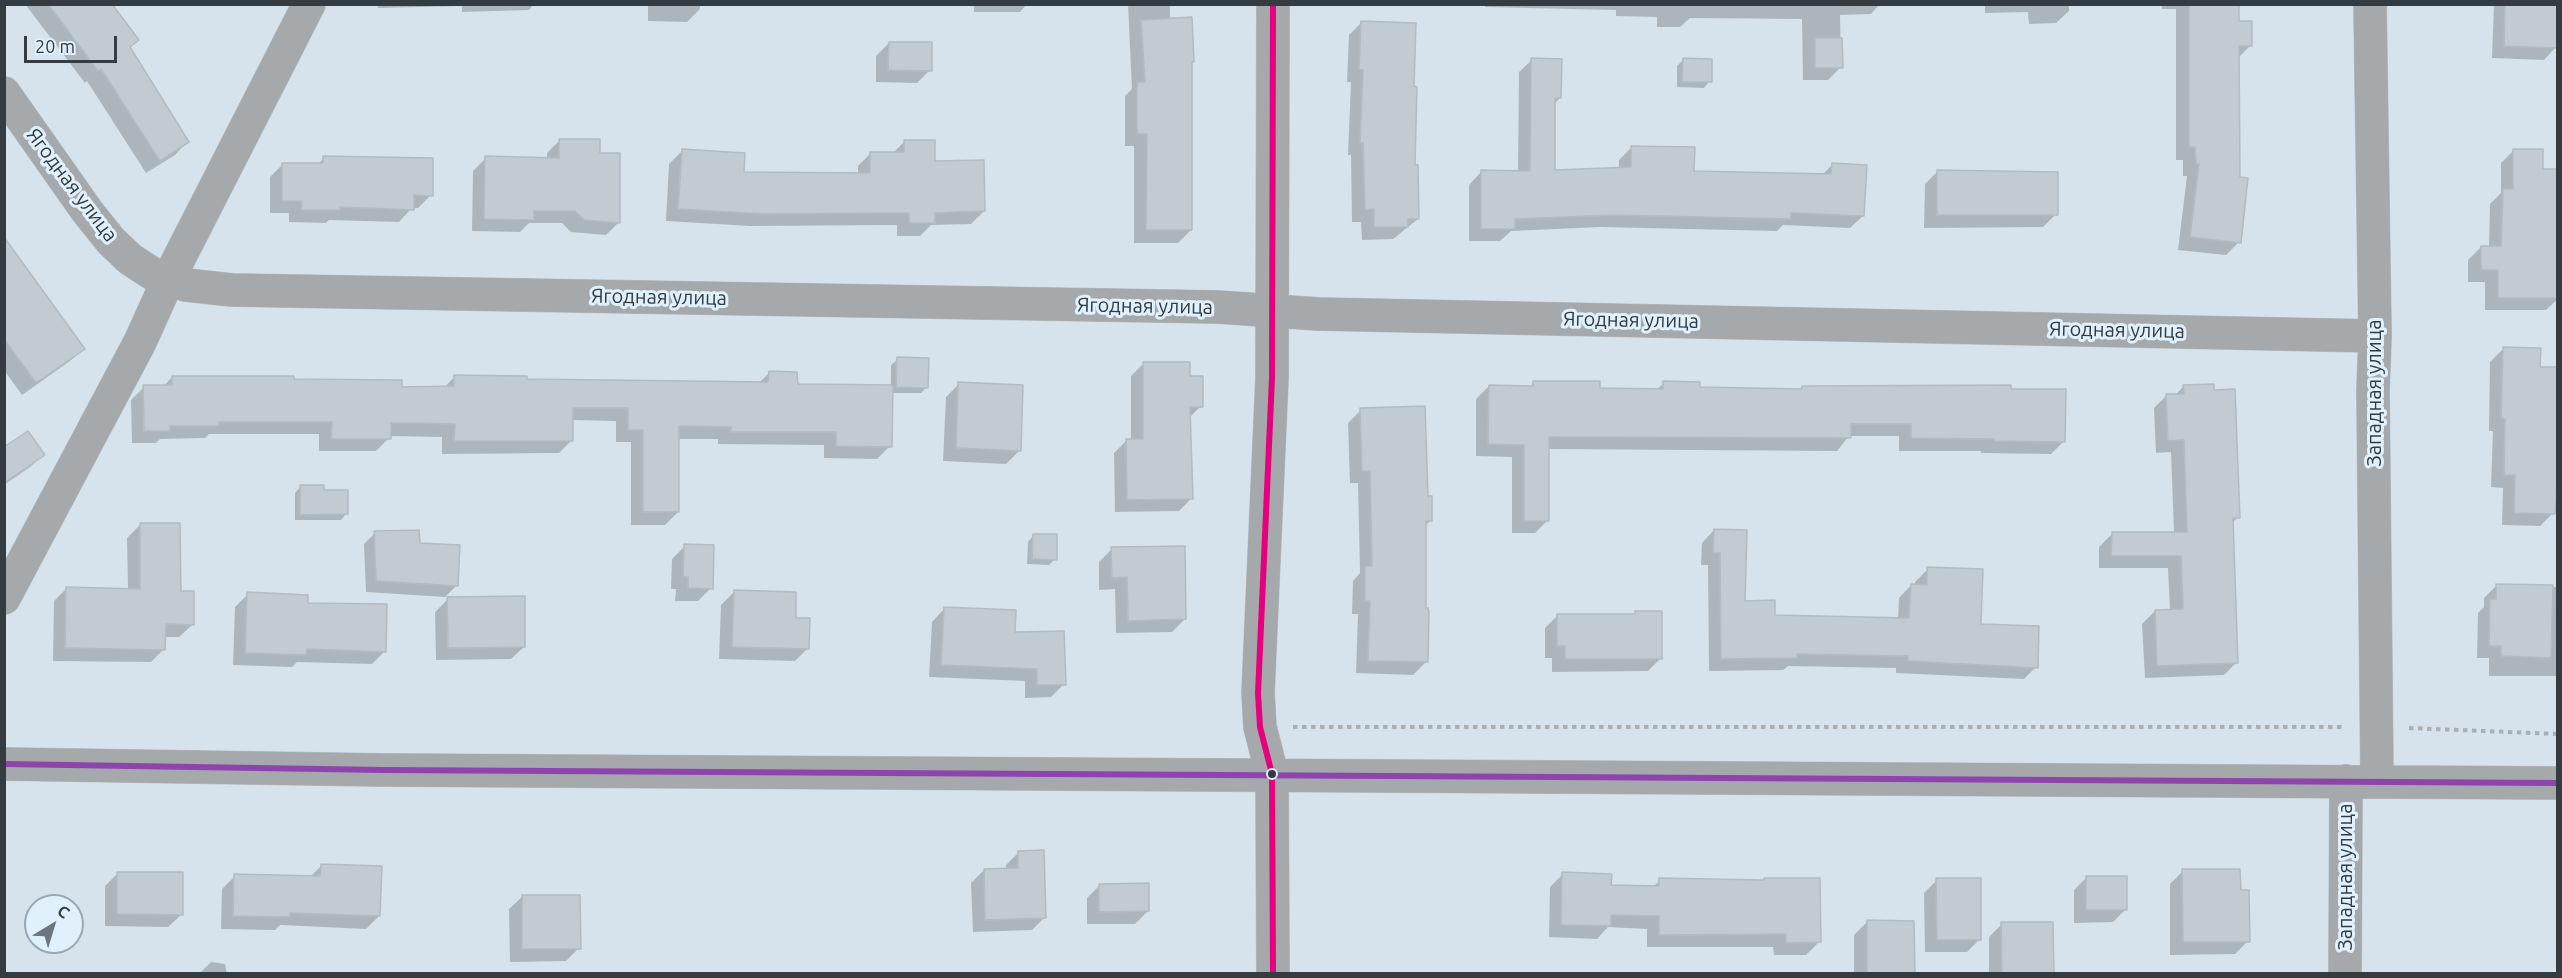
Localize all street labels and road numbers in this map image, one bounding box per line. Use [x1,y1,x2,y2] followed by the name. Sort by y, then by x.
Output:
[21,123,123,247] street label: Ягодная улица
[591,284,727,310] street label: Ягодная улица
[1077,293,1213,319] street label: Ягодная улица
[1563,307,1699,333] street label: Ягодная улица
[2049,317,2185,343] street label: Ягодная улица
[2362,319,2386,467] street label: Западная улица
[2333,803,2357,951] street label: Западная улица

